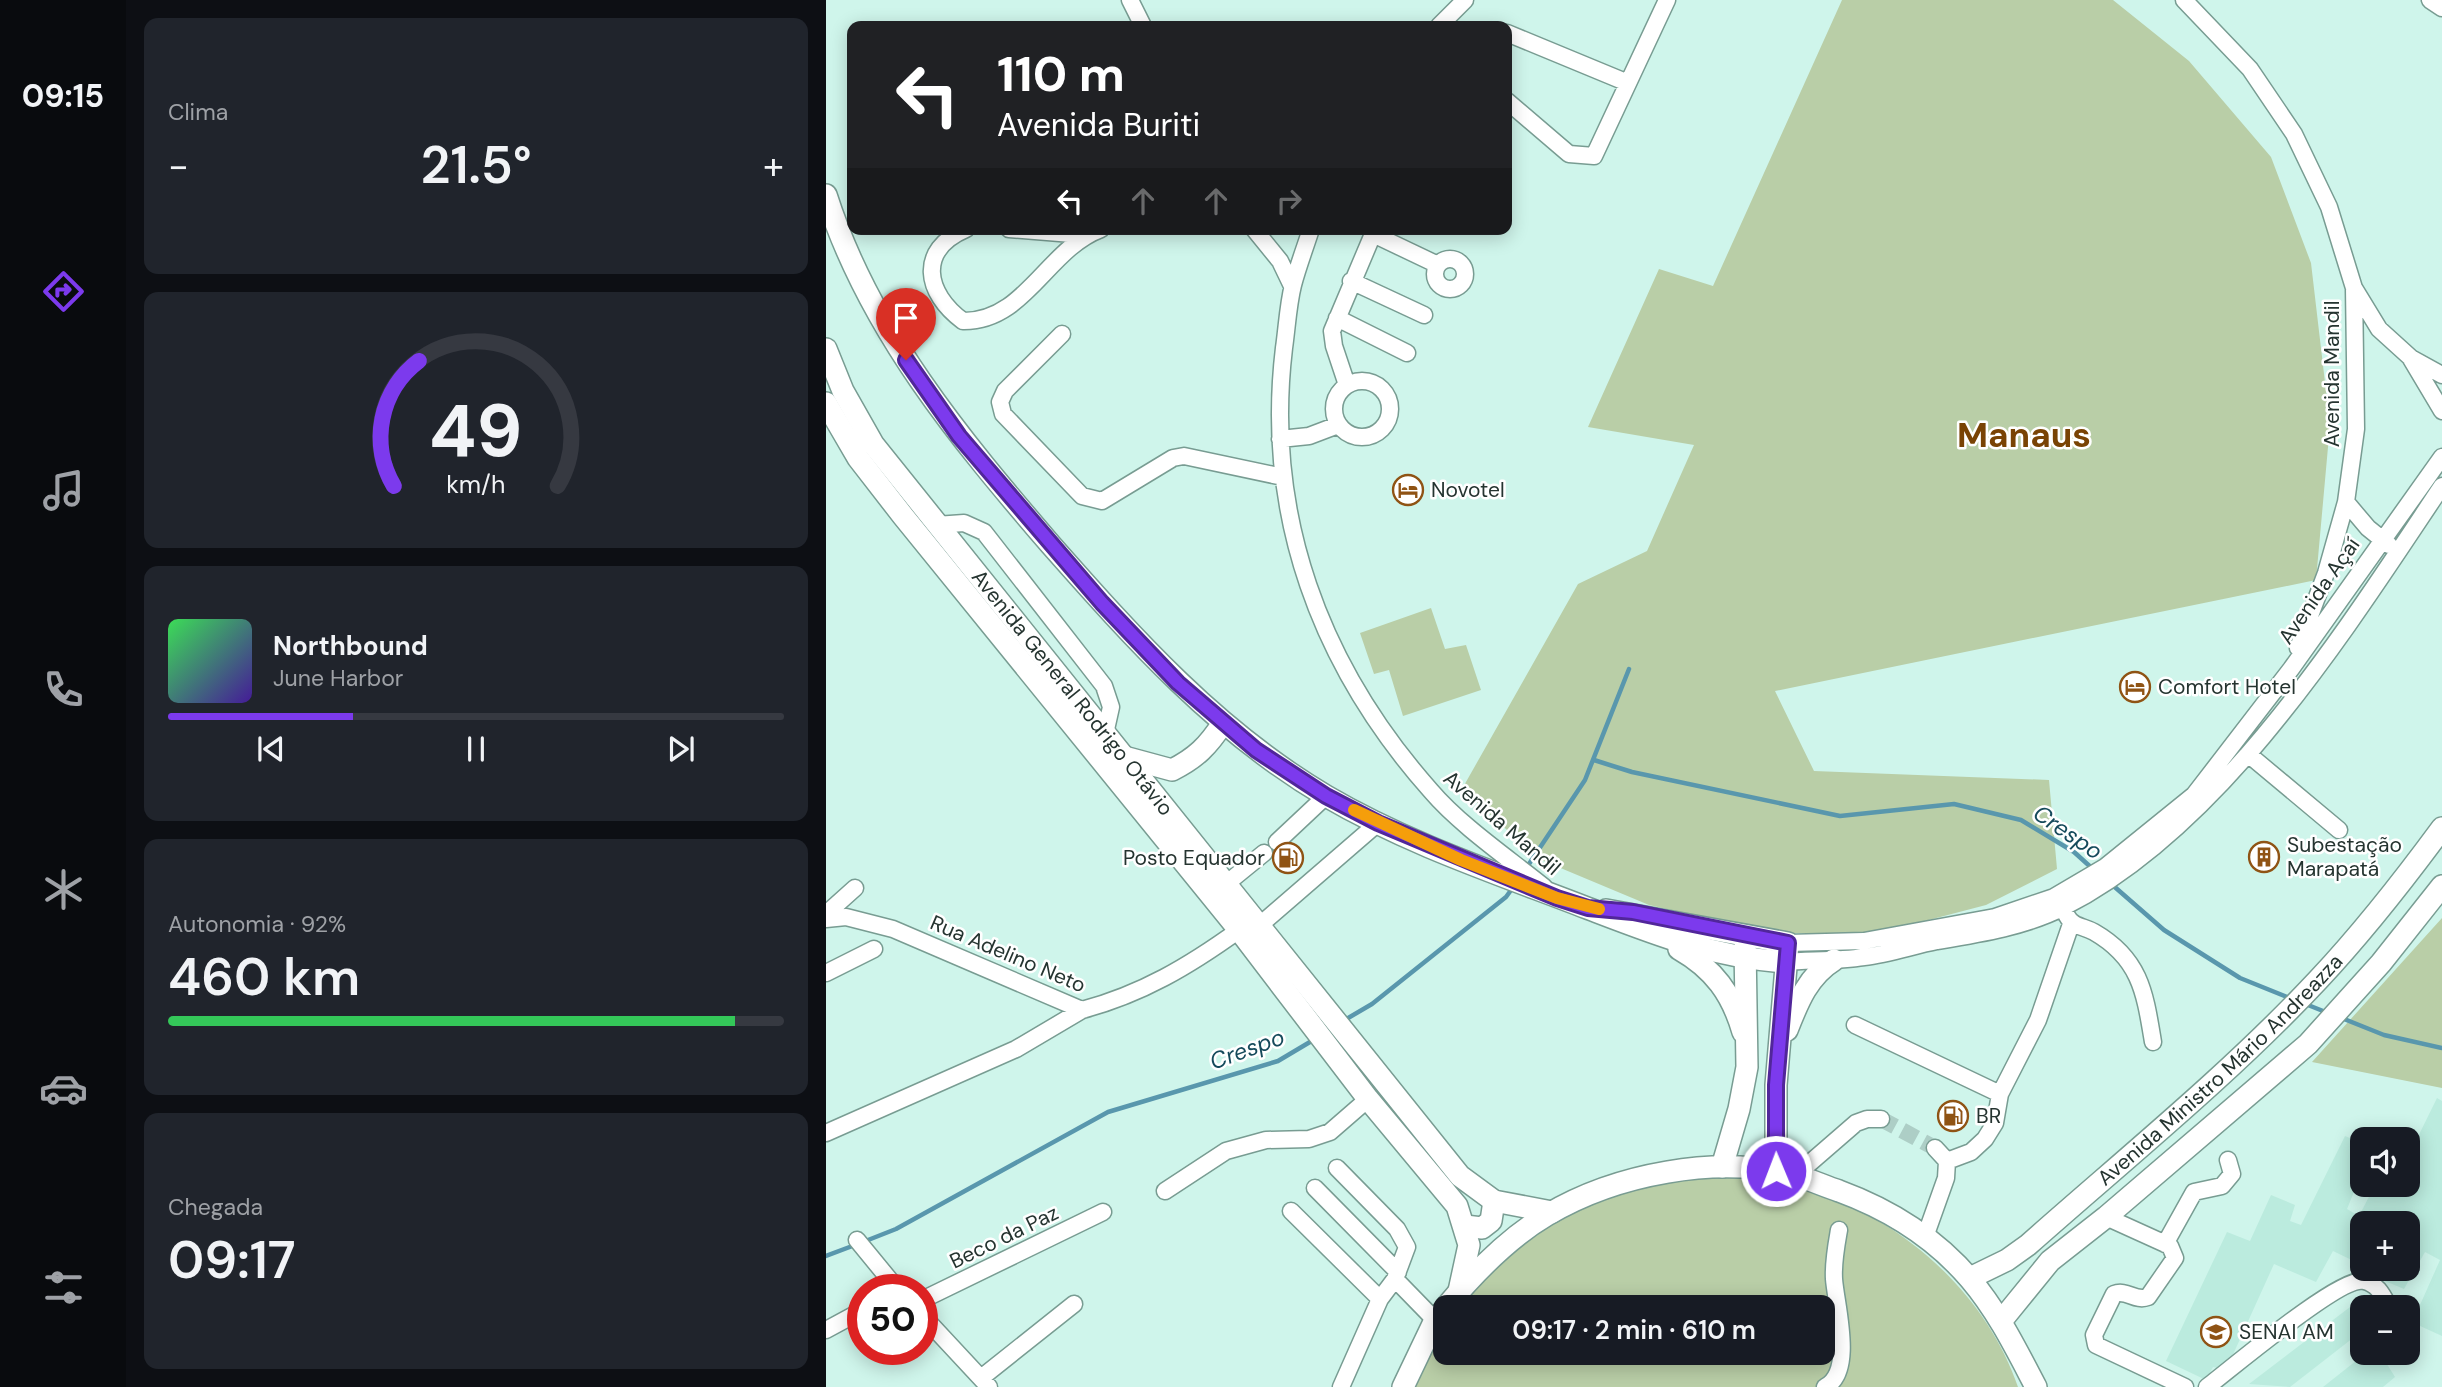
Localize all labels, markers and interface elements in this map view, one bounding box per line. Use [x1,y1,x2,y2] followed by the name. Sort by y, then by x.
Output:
[997,42,1125,106] text: 110 m
[882,49,973,140] icon: left
[22,75,104,117] text: 09:15
[168,97,228,127] text: Clima
[997,104,1200,146] text: Avenida Buriti
[420,131,532,199] text: 21.5°
[168,141,189,191] text: −
[763,141,784,191] text: +
[1051,182,1089,220] icon: left
[1124,182,1162,220] icon: ahead
[1197,182,1235,220] icon: ahead
[1270,182,1308,220] icon: right
[39,267,88,316] icon: directions
[876,288,936,360] pin
[887,299,925,337] icon: arrive
[2318,301,2346,447] street label: Avenida Mandil
[429,384,523,479] text: 49
[1957,412,2091,458] district label: Manaus
[39,466,88,515] icon: music
[446,467,506,500] text: km/h
[1391,473,1425,507] hotel icon: Novotel
[1431,476,1505,504] place label: Novotel
[2272,532,2366,650] street label: Avenida Açaí
[965,564,1180,822] street label: Avenida General Rodrigo Otávio
[273,629,428,663] text: Northbound
[273,663,403,693] text: June Harbor
[39,665,88,714] icon: phone
[2118,670,2152,704] hotel icon: Comfort Hotel
[2158,673,2296,701] place label: Comfort Hotel
[252,730,290,768] icon: previous
[457,730,495,768] icon: pause
[662,730,700,768] icon: next
[1437,764,1567,882] street label: Avenida Mandil
[2027,798,2109,866] water label: Crespo
[2287,831,2402,883] place label: Subestação Marapatá
[2247,840,2281,874] building icon: Subestação Marapatá
[1271,841,1305,875] fuel station icon: Posto Equador
[1123,844,1265,872] place label: Posto Equador
[39,865,88,914] icon: climate
[168,909,346,939] text: Autonomia · 92%
[926,909,1090,999] street label: Rua Adelino Neto
[168,943,360,1011] text: 460 km
[2092,948,2349,1192] street label: Avenida Ministro Mário Andreazza
[1205,1022,1289,1076] water label: Crespo
[39,1064,88,1113] icon: car
[1936,1099,1970,1133] fuel station icon: BR
[1976,1102,2001,1130] place label: BR
[2350,1127,2420,1365] map controls
[2350,1127,2420,1197] button: sound
[1739,1134,1813,1208] position arrow
[168,1192,263,1222] text: Chegada
[945,1199,1063,1275] street label: Beco da Paz
[2350,1211,2420,1281] button: +
[168,1226,296,1294] text: 09:17
[39,1263,88,1312] icon: filters
[847,1274,938,1365] speed limit sign: 50
[2350,1295,2420,1365] button: −
[1512,1313,1756,1347] text: 09:17 · 2 min · 610 m
[2199,1315,2233,1349] school or university icon: SENAI AM
[2239,1318,2334,1346] place label: SENAI AM

